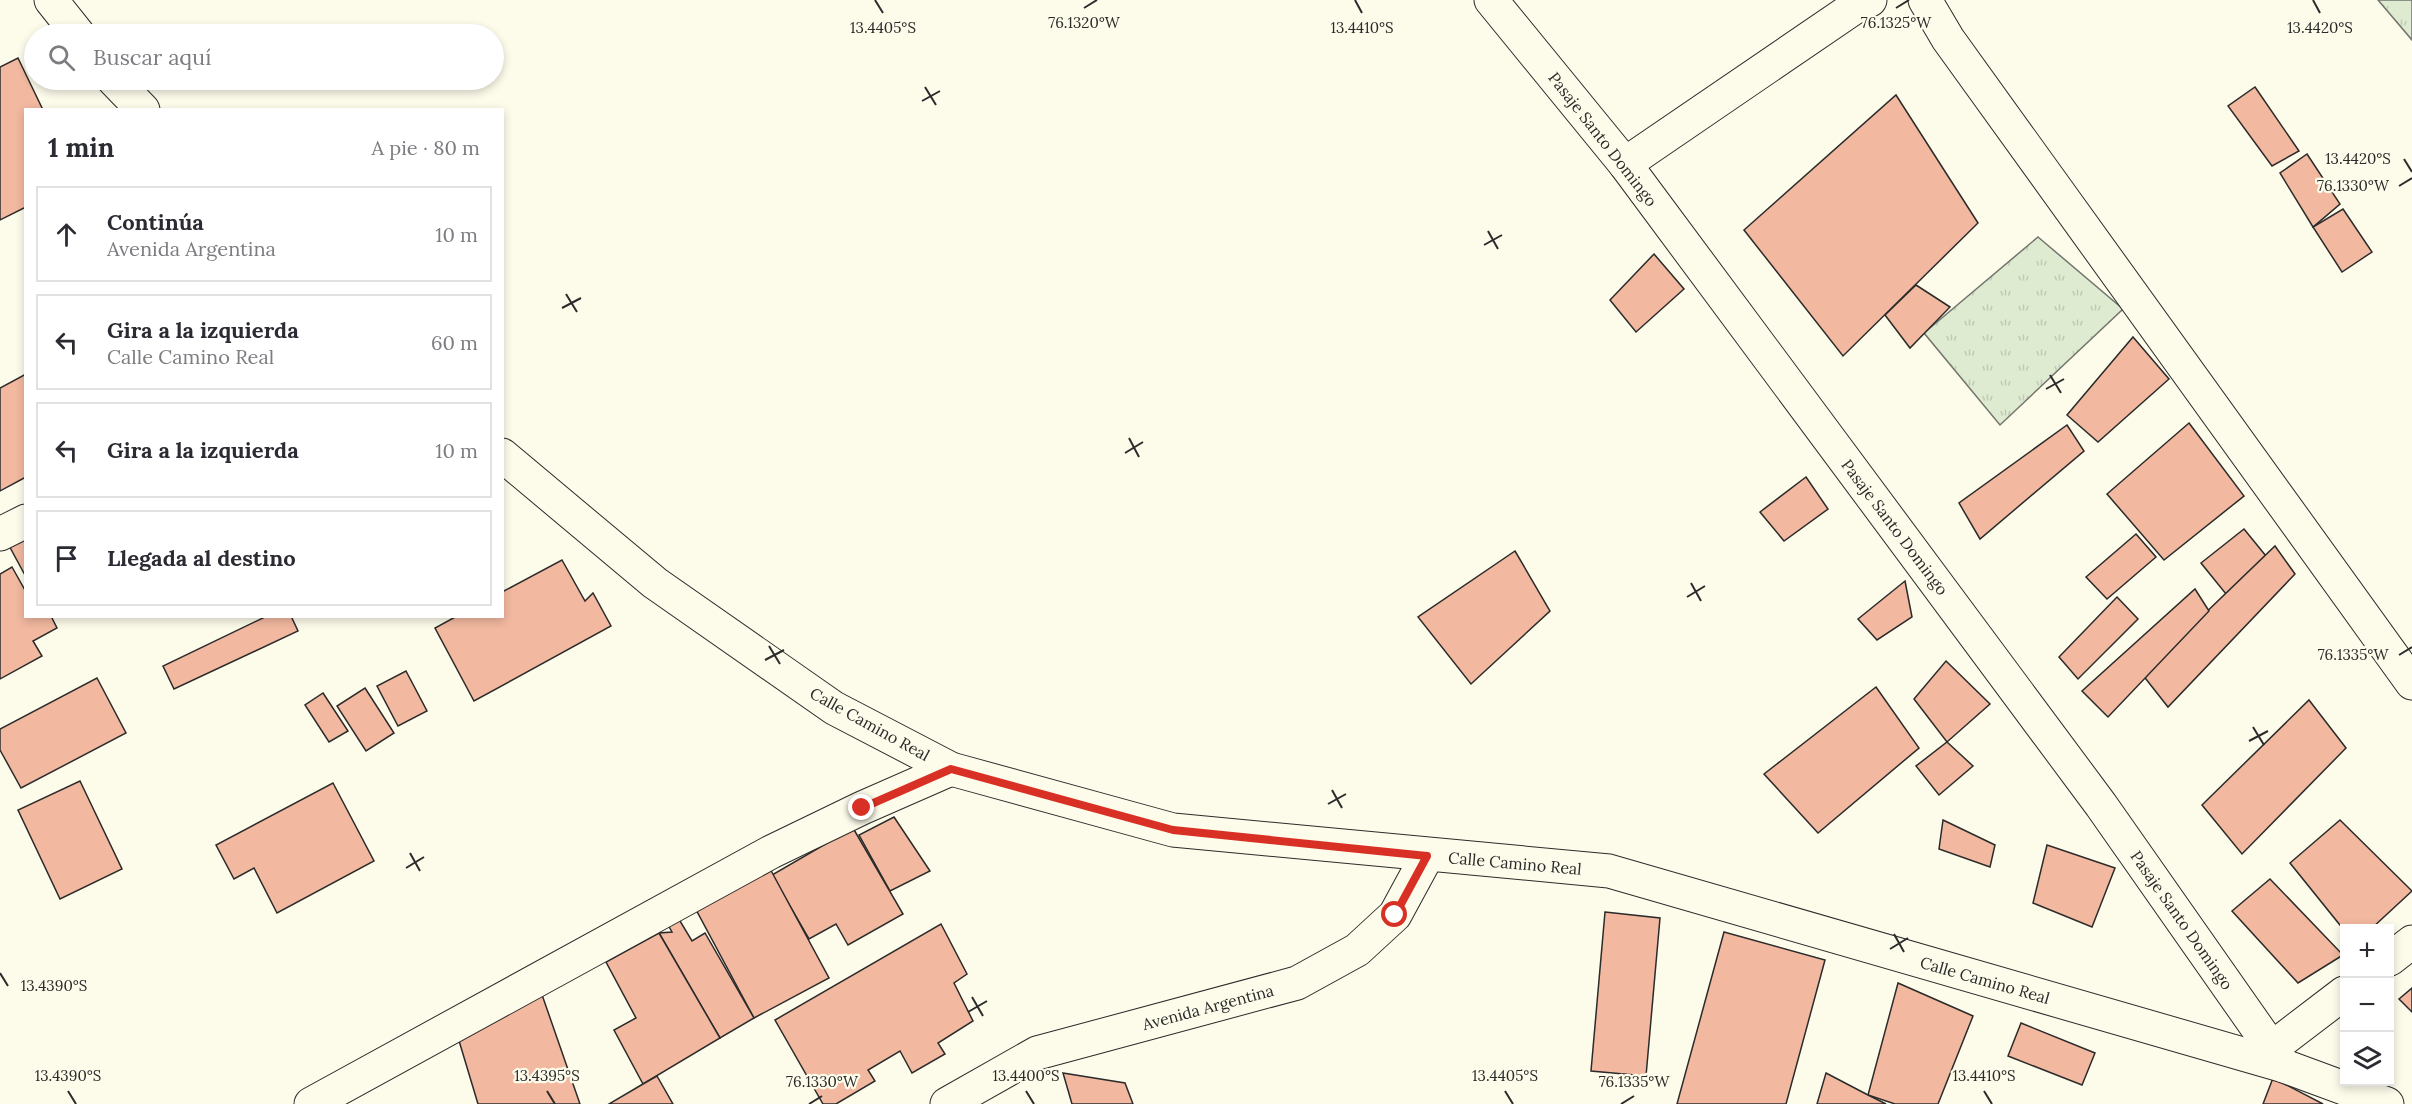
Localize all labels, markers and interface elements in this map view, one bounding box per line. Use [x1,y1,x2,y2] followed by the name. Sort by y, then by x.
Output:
[1048,13,1121,32] text: 76.1320°W
[1861,13,1932,32] text: 76.1325°W
[850,18,916,37] text: 13.4405°S
[1330,18,1394,37] text: 13.4410°S
[2287,18,2353,37] text: 13.4420°S
[24,24,504,90] search box
[45,41,78,74] icon: search
[93,43,211,71] text: Buscar aquí
[1544,68,1662,210] street label: Pasaje Santo Domingo
[48,131,114,164] text: 1 min
[372,135,480,160] text: A pie · 80 m
[2325,149,2391,168] text: 13.4420°S
[2317,176,2390,195] text: 76.1330°W
[107,208,204,236] text: Continúa
[50,218,83,251] icon: ahead
[435,222,478,247] text: 10 m
[107,236,276,261] text: Avenida Argentina
[107,316,299,344] text: Gira a la izquierda
[50,326,83,359] icon: left
[431,330,478,355] text: 60 m
[107,344,274,369] text: Calle Camino Real
[50,434,83,467] icon: left
[107,436,299,464] text: Gira a la izquierda
[435,438,478,463] text: 10 m
[1837,455,1953,599] street label: Pasaje Santo Domingo
[50,542,83,575] icon: arrive
[107,544,296,572] text: Llegada al destino
[2318,645,2389,664] text: 76.1335°W
[807,683,933,765] street label: Calle Camino Real
[848,794,874,820] route end
[1448,847,1582,879] street label: Calle Camino Real
[2126,847,2238,993] street label: Pasaje Santo Domingo
[1381,901,1407,927] route start
[2340,924,2394,1086] map controls
[2340,924,2394,978] button: +
[1918,952,2052,1008] street label: Calle Camino Real
[21,976,87,995] text: 13.4390°S
[2340,978,2394,1032] button: −
[1139,980,1276,1034] street label: Avenida Argentina
[2340,1032,2394,1086] button: layers
[35,1066,101,1085] text: 13.4390°S
[514,1066,580,1085] text: 13.4395°S
[993,1066,1059,1085] text: 13.4400°S
[1472,1066,1538,1085] text: 13.4405°S
[1952,1066,2016,1085] text: 13.4410°S
[786,1072,859,1091] text: 76.1330°W
[1599,1072,1670,1091] text: 76.1335°W

